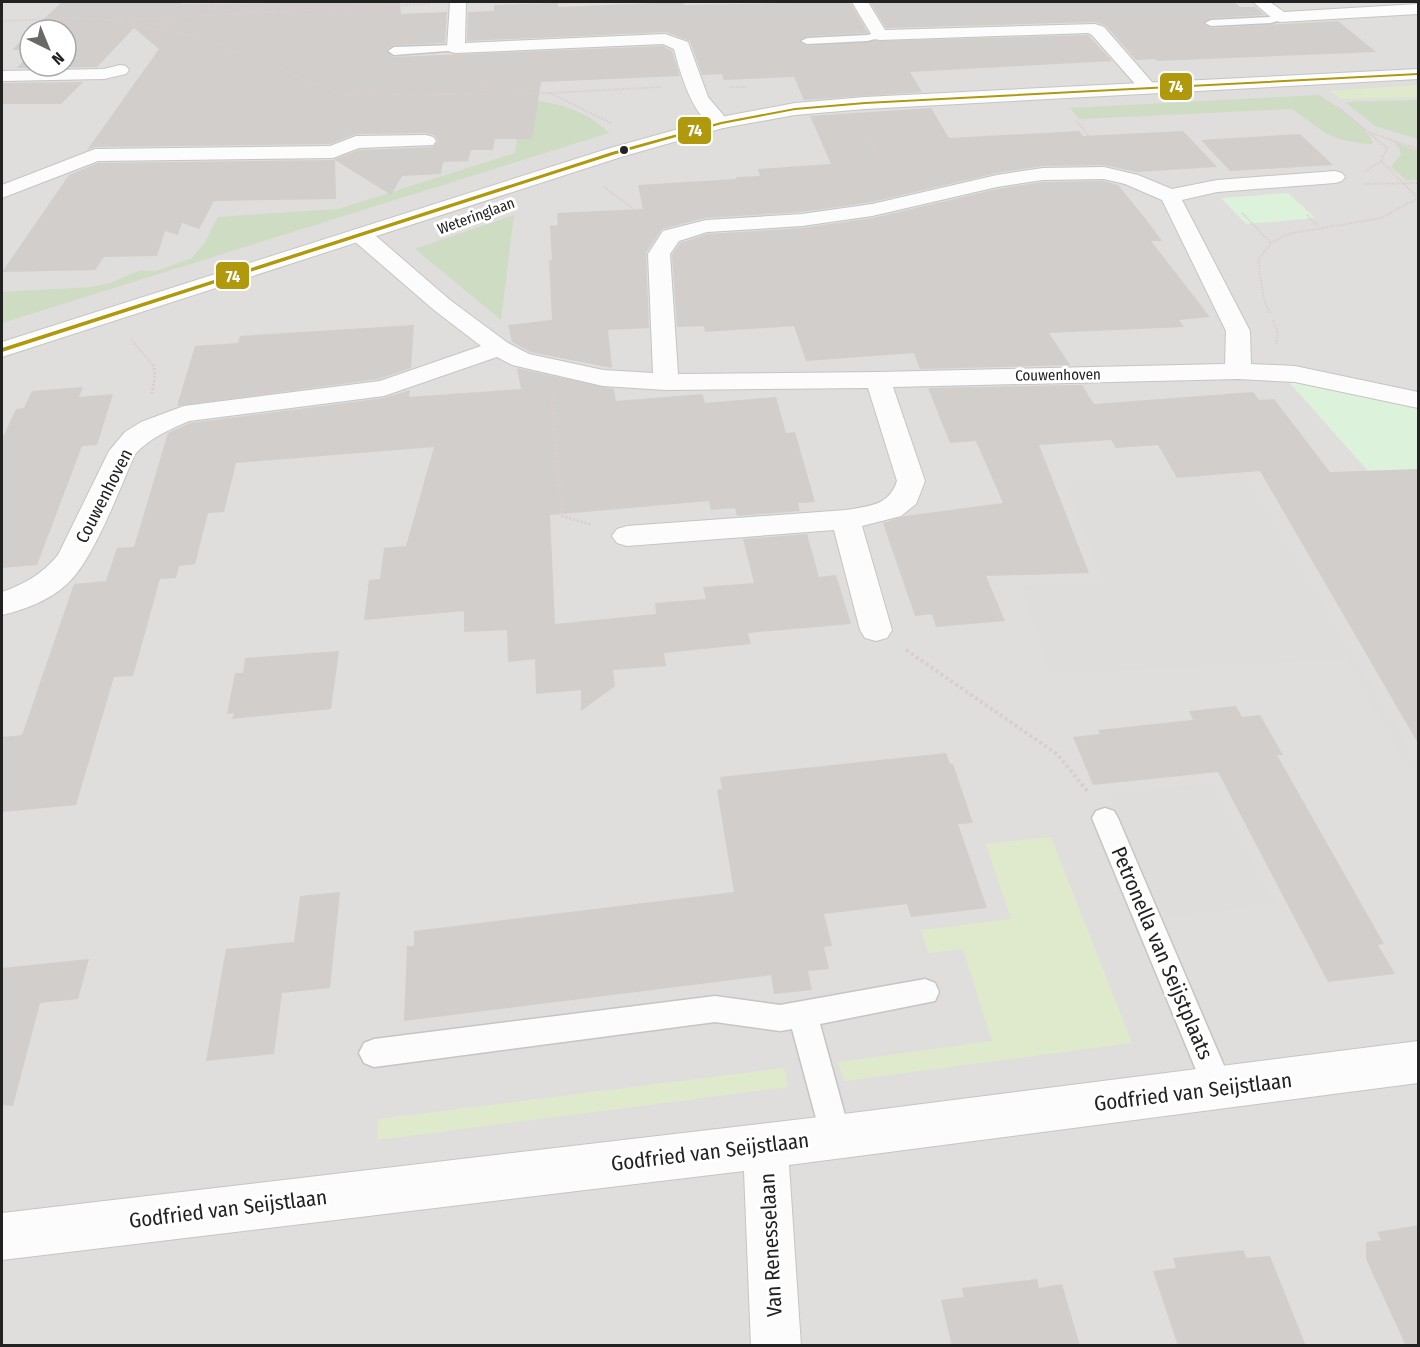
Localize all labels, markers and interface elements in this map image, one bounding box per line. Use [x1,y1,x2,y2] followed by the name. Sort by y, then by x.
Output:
[18,18,78,78] north arrow
[48,48,68,69] text: N
[1159,72,1193,101] line badge: 74
[1169,77,1183,96] text: 74
[677,116,712,145] line badge: 74
[688,121,702,140] text: 74
[618,144,630,156] unlabelled marker
[435,194,517,238] street label: Weteringlaan
[215,261,250,290] line badge: 74
[226,267,240,286] text: 74
[1015,365,1101,385] street label: Couwenhoven
[71,445,137,547] street label: Couwenhoven
[1105,843,1219,1063] street label: Petronella van Seijstplaats
[1093,1067,1293,1117] street label: Godfried van Seijstlaan
[610,1127,810,1177] street label: Godfried van Seijstlaan
[754,1172,788,1318] street label: Van Renesselaan
[128,1184,328,1234] street label: Godfried van Seijstlaan

